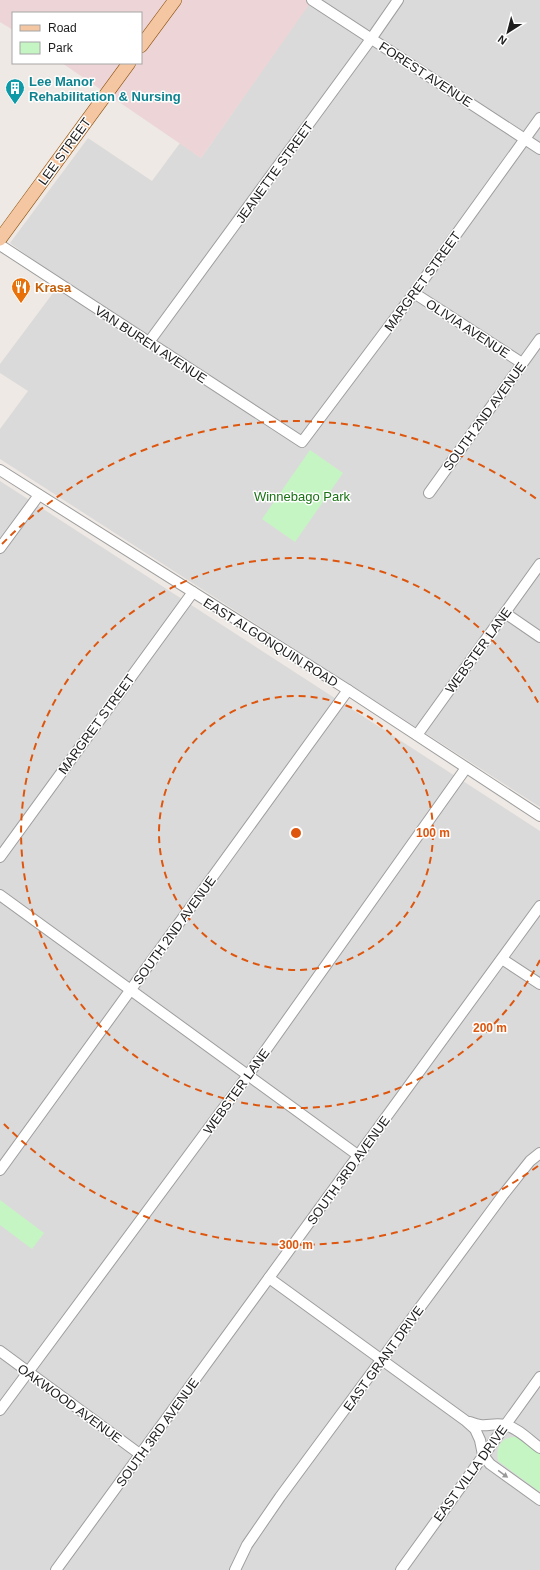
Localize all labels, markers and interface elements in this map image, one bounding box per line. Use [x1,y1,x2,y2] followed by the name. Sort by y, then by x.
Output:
[12,12,142,64] legend
[488,12,528,52] north arrow
[48,21,77,35] text: Road
[495,33,509,47] text: N
[376,39,475,110] street label: FOREST AVENUE
[48,41,74,55] text: Park
[29,74,181,104] place label: Lee Manor Rehabilitation & Nursing
[4,77,26,105] building icon: Lee Manor Rehabilitation & Nursing
[35,115,94,188] street label: LEE STREET
[233,119,316,226] street label: JEANETTE STREET
[381,228,464,334] street label: MARGRET STREET
[10,276,32,304] restaurant icon: Krasa
[35,280,72,295] place label: Krasa
[423,296,513,361] street label: OLIVIA AVENUE
[92,303,210,386] street label: VAN BUREN AVENUE
[440,359,529,473] street label: SOUTH 2ND AVENUE
[254,489,351,504] park label: Winnebago Park
[201,595,341,690] street label: EAST ALGONQUIN ROAD
[442,604,515,696] street label: WEBSTER LANE
[55,671,138,777] street label: MARGRET STREET
[289,826,303,840] centre of rings
[416,826,450,840] text: 100 m
[130,873,219,987] street label: SOUTH 2ND AVENUE
[473,1021,507,1035] text: 200 m
[200,1045,273,1137] street label: WEBSTER LANE
[304,1113,393,1227] street label: SOUTH 3RD AVENUE
[279,1238,313,1252] text: 300 m
[340,1303,427,1414] street label: EAST GRANT DRIVE
[15,1361,125,1446] street label: OAKWOOD AVENUE
[113,1375,202,1489] street label: SOUTH 3RD AVENUE
[430,1422,511,1524] street label: EAST VILLA DRIVE
[498,1469,509,1478] one-way arrow

